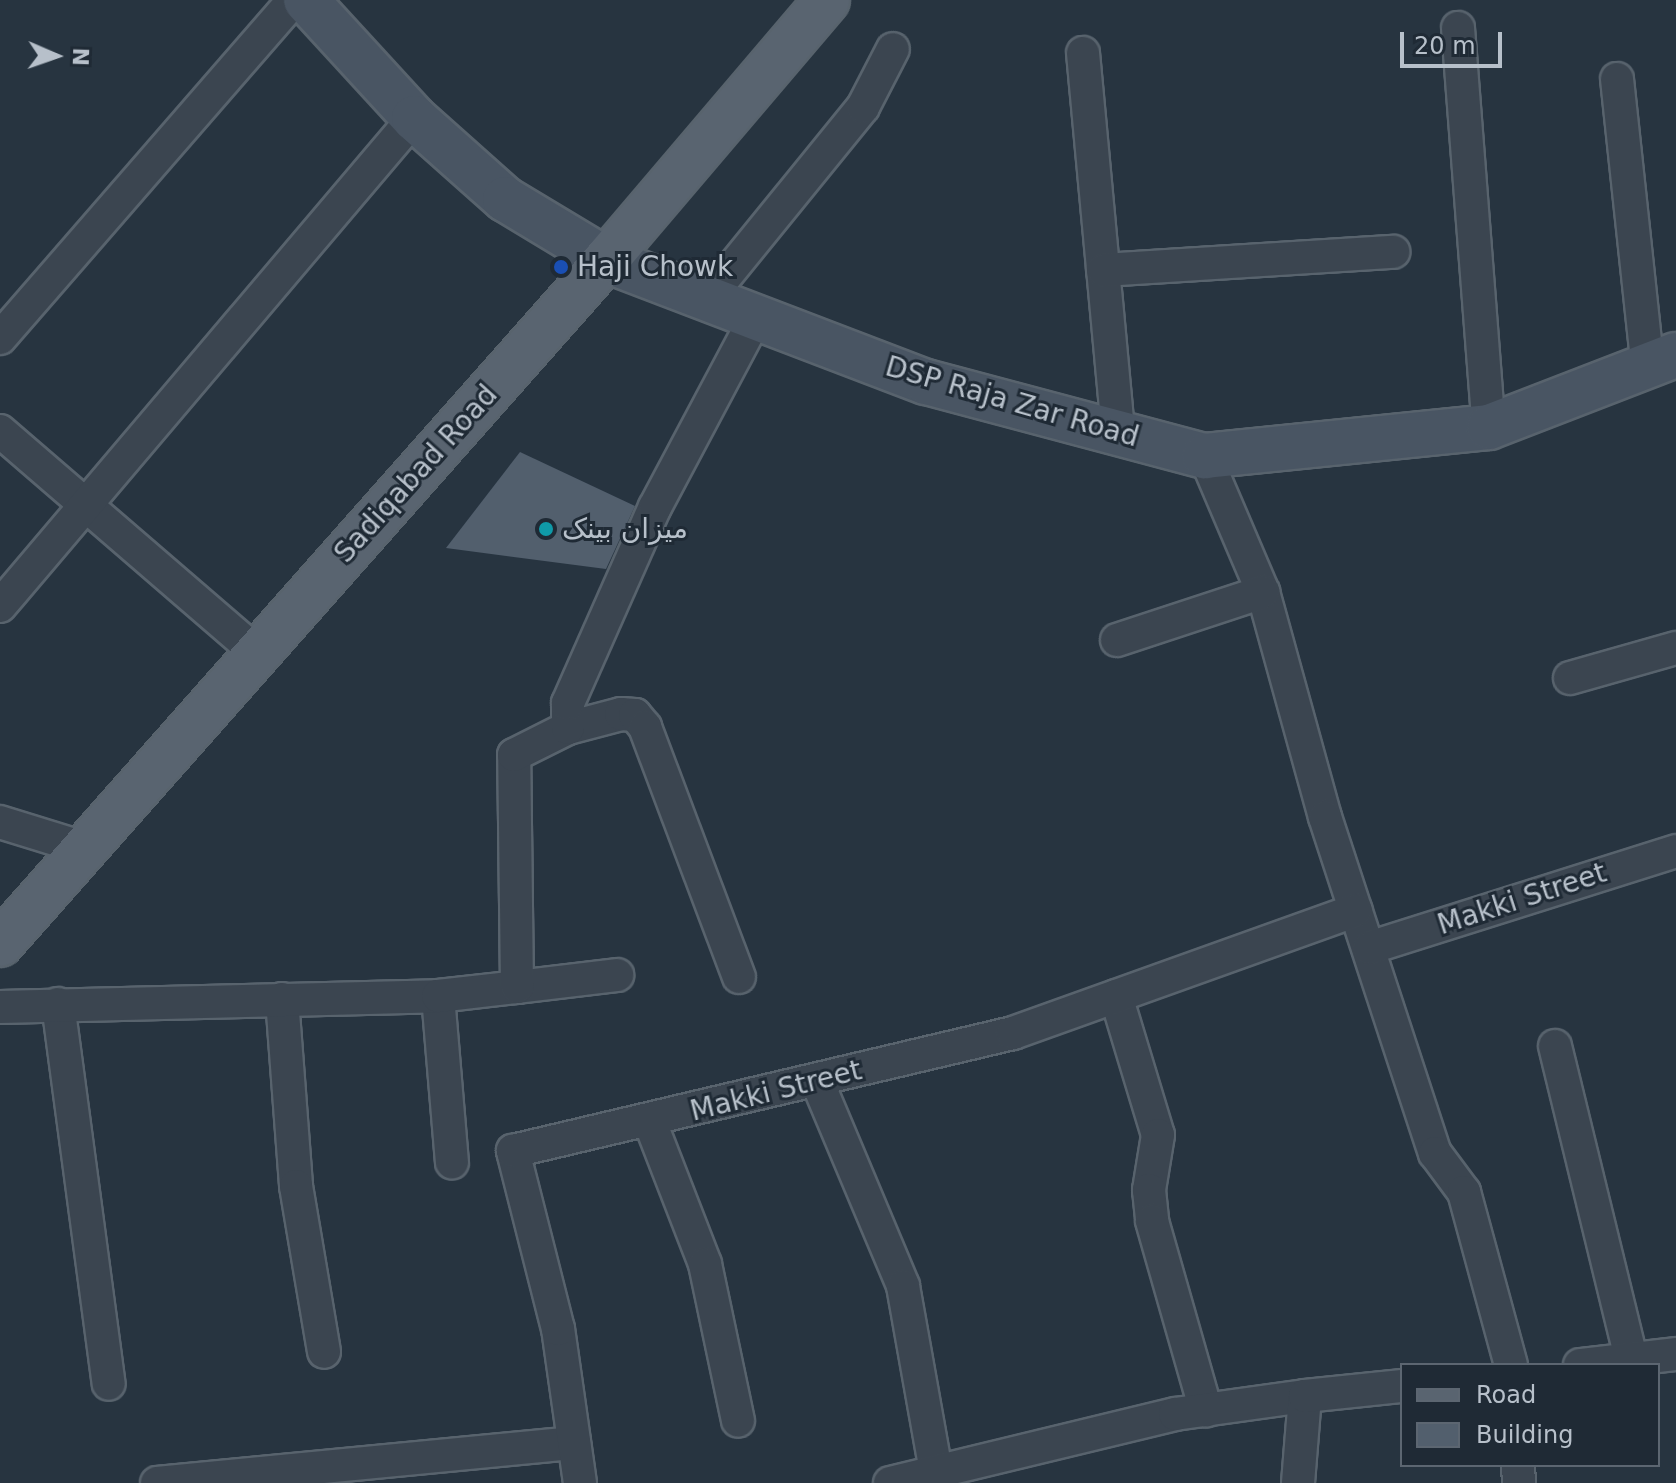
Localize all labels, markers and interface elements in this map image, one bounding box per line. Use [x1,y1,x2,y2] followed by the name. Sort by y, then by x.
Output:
[16,16,96,96] north arrow
[1404,16,1506,66] scale bar
[1414,32,1476,60] text: 20 m
[68,47,93,66] text: N
[577,250,733,284] place label: Haji Chowk
[552,258,570,276] marker: Haji Chowk
[881,350,1143,454] street label: DSP Raja Zar Road
[327,378,505,570] street label: Sadiqabad Road
[562,512,688,546] place label: میزان بینک
[537,520,555,538] marker: میزان بینک
[1433,856,1611,942] street label: Makki Street
[687,1053,865,1129] street label: Makki Street
[1400,1363,1660,1467] legend
[1476,1381,1536,1409] text: Road
[1476,1421,1573,1449] text: Building

